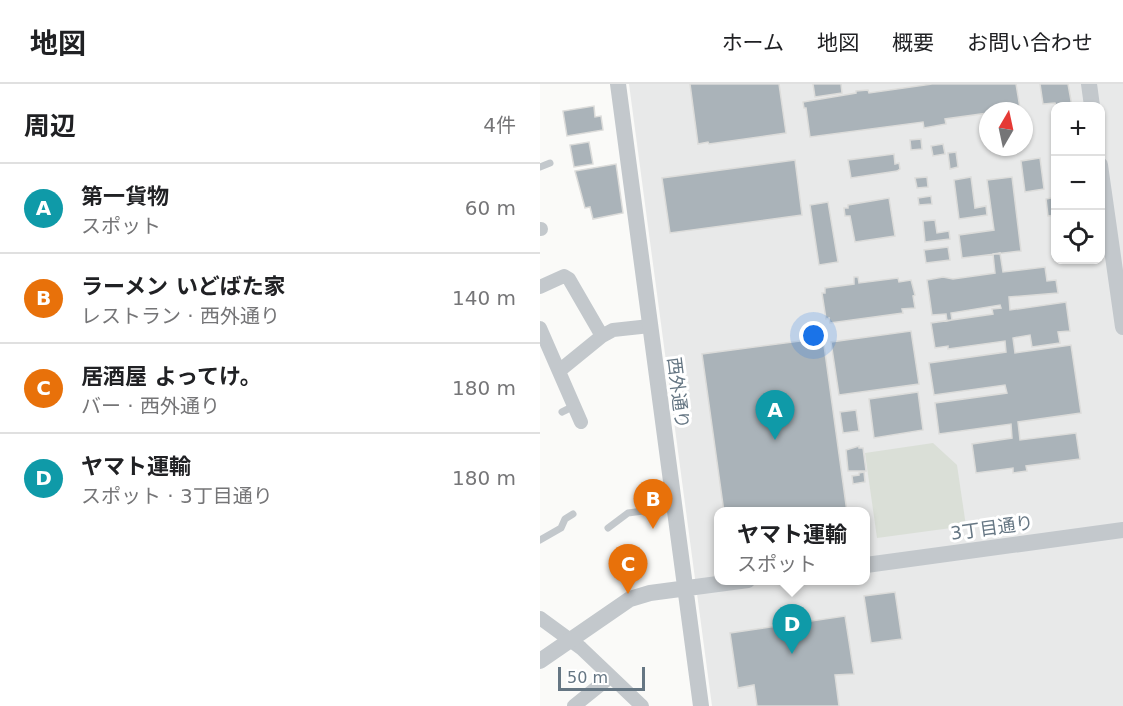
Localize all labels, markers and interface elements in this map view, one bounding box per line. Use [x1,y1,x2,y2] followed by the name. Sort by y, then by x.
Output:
[30,27,86,60] text: 地図
[722,31,784,55] text: ホーム
[817,31,859,55] text: 地図
[892,31,934,55] text: 概要
[967,31,1093,55] text: お問い合わせ
[979,102,1033,156] north arrow
[1051,102,1105,264] map controls
[1051,102,1105,156] button: +
[24,111,76,141] text: 周辺
[483,113,516,137] text: 4件
[1051,156,1105,210] button: −
[81,184,169,209] text: 第一貨物
[36,196,51,220] text: A
[465,196,516,220] text: 60 m
[1051,210,1105,264] button: locate
[81,214,161,238] text: スポット
[81,274,286,299] text: ラーメン いどばた家
[36,286,51,310] text: B
[452,286,516,310] text: 140 m
[81,304,280,328] text: レストラン · 西外通り
[799,321,828,350] your location
[664,356,693,430] street label: 西外通り
[81,364,262,389] text: 居酒屋 よってけ。
[36,376,51,400] text: C
[452,376,516,400] text: 180 m
[756,390,794,440] pin: A
[81,394,220,418] text: バー · 西外通り
[81,454,191,479] text: ヤマト運輸
[35,466,52,490] text: D
[452,466,516,490] text: 180 m
[634,480,672,529] pin: B
[81,484,273,508] text: スポット · 3丁目通り
[714,507,870,585] popup
[949,511,1035,544] street label: 3丁目通り
[737,522,847,547] text: ヤマト運輸
[608,544,647,594] pin: C
[737,552,817,576] text: スポット
[772,604,812,654] pin: D
[558,664,645,692] scale bar
[567,668,608,687] text: 50 m

